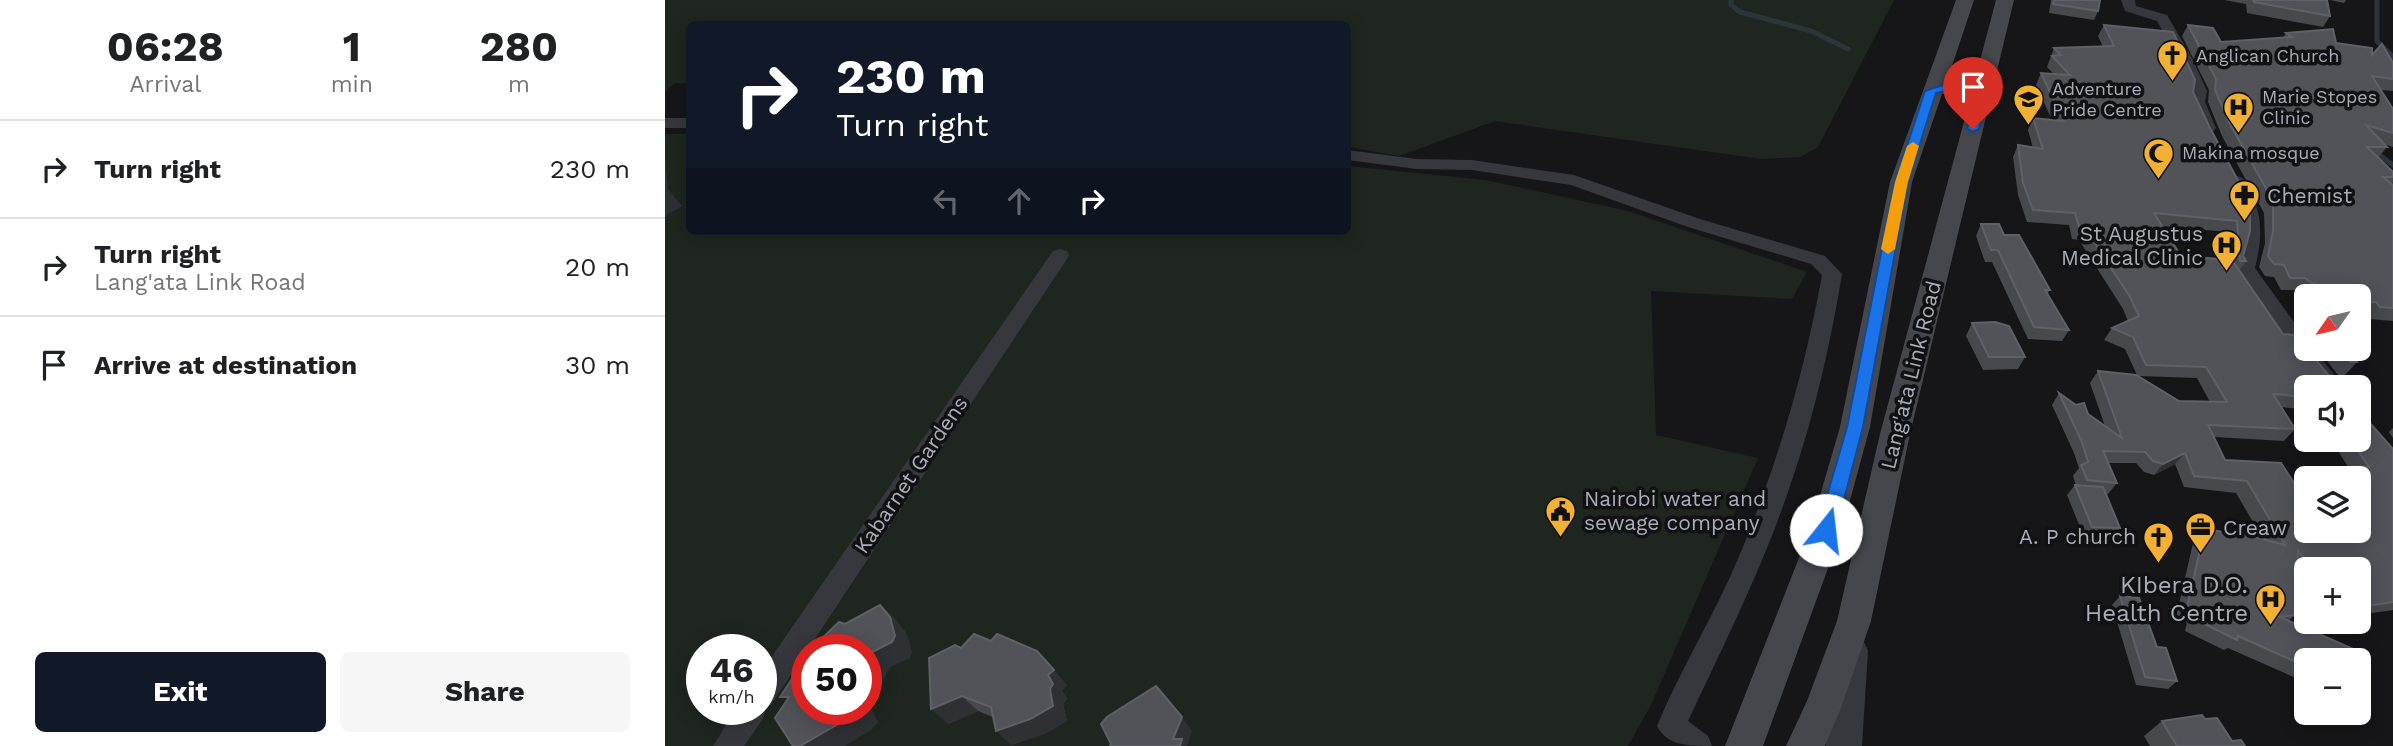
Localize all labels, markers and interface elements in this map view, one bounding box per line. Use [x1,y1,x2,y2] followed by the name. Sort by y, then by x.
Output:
[107,22,224,71] text: 06:28
[343,22,361,71] text: 1
[480,22,558,71] text: 280
[2156,39,2190,83] church icon: Anglican Church
[2196,45,2339,66] place label: Anglican Church
[836,47,986,105] text: 230 m
[721,49,812,140] icon: right
[1943,57,2003,129] pin
[1954,68,1992,106] icon: arrive
[129,71,201,98] text: Arrival
[331,71,373,98] text: min
[508,71,530,98] text: m
[2052,78,2162,120] place label: Adventure Pride Centre
[2012,82,2046,126] school or university icon: Adventure Pride Centre
[2262,86,2377,128] place label: Marie Stopes Clinic
[2222,90,2256,134] hospital icon: Marie Stopes Clinic
[836,106,988,144] text: Turn right
[2142,136,2176,180] mosque icon: Makina mosque
[2182,142,2320,163] place label: Makina mosque
[35,150,73,188] icon: right
[94,154,221,184] text: Turn right
[550,154,630,184] text: 230 m
[2227,179,2261,223] pharmacy icon: Chemist
[927,182,965,220] icon: left
[1000,182,1038,220] icon: ahead
[1073,182,1111,220] icon: right
[2267,183,2352,208] place label: Chemist
[2061,221,2203,270] place label: St Augustus Medical Clinic
[2209,229,2243,273] hospital icon: St Augustus Medical Clinic
[94,239,221,269] text: Turn right
[35,248,73,286] icon: right
[565,252,630,282] text: 20 m
[94,269,306,296] text: Lang'ata Link Road
[1875,278,1946,472] street label: Lang'ata Link Road
[2294,284,2371,360] north arrow
[2294,284,2371,725] map controls
[35,346,73,384] icon: arrive
[94,350,357,380] text: Arrive at destination
[565,350,630,380] text: 30 m
[2294,375,2371,452] button: sound
[849,391,973,558] street label: Kabarnet Gardens
[2294,466,2371,543] button: layers
[1584,486,1766,535] place label: Nairobi water and sewage company
[1789,493,1863,567] position arrow
[1544,494,1578,538] public building icon: Nairobi water and sewage company
[2183,511,2217,555] office icon: Creaw
[2223,515,2287,540] place label: Creaw
[2142,520,2176,564] church icon: A. P church
[2019,524,2136,549] place label: A. P church
[2294,557,2371,634] button: +
[2085,571,2248,627] place label: KIbera D.O. Health Centre
[2254,582,2288,626] hospital icon: KIbera D.O. Health Centre
[791,634,882,725] speed limit sign: 50
[2294,648,2371,725] button: −
[709,649,754,691] text: 46
[35,652,326,732] button: Exit
[340,652,630,732] button: Share
[708,686,755,707] text: km/h

